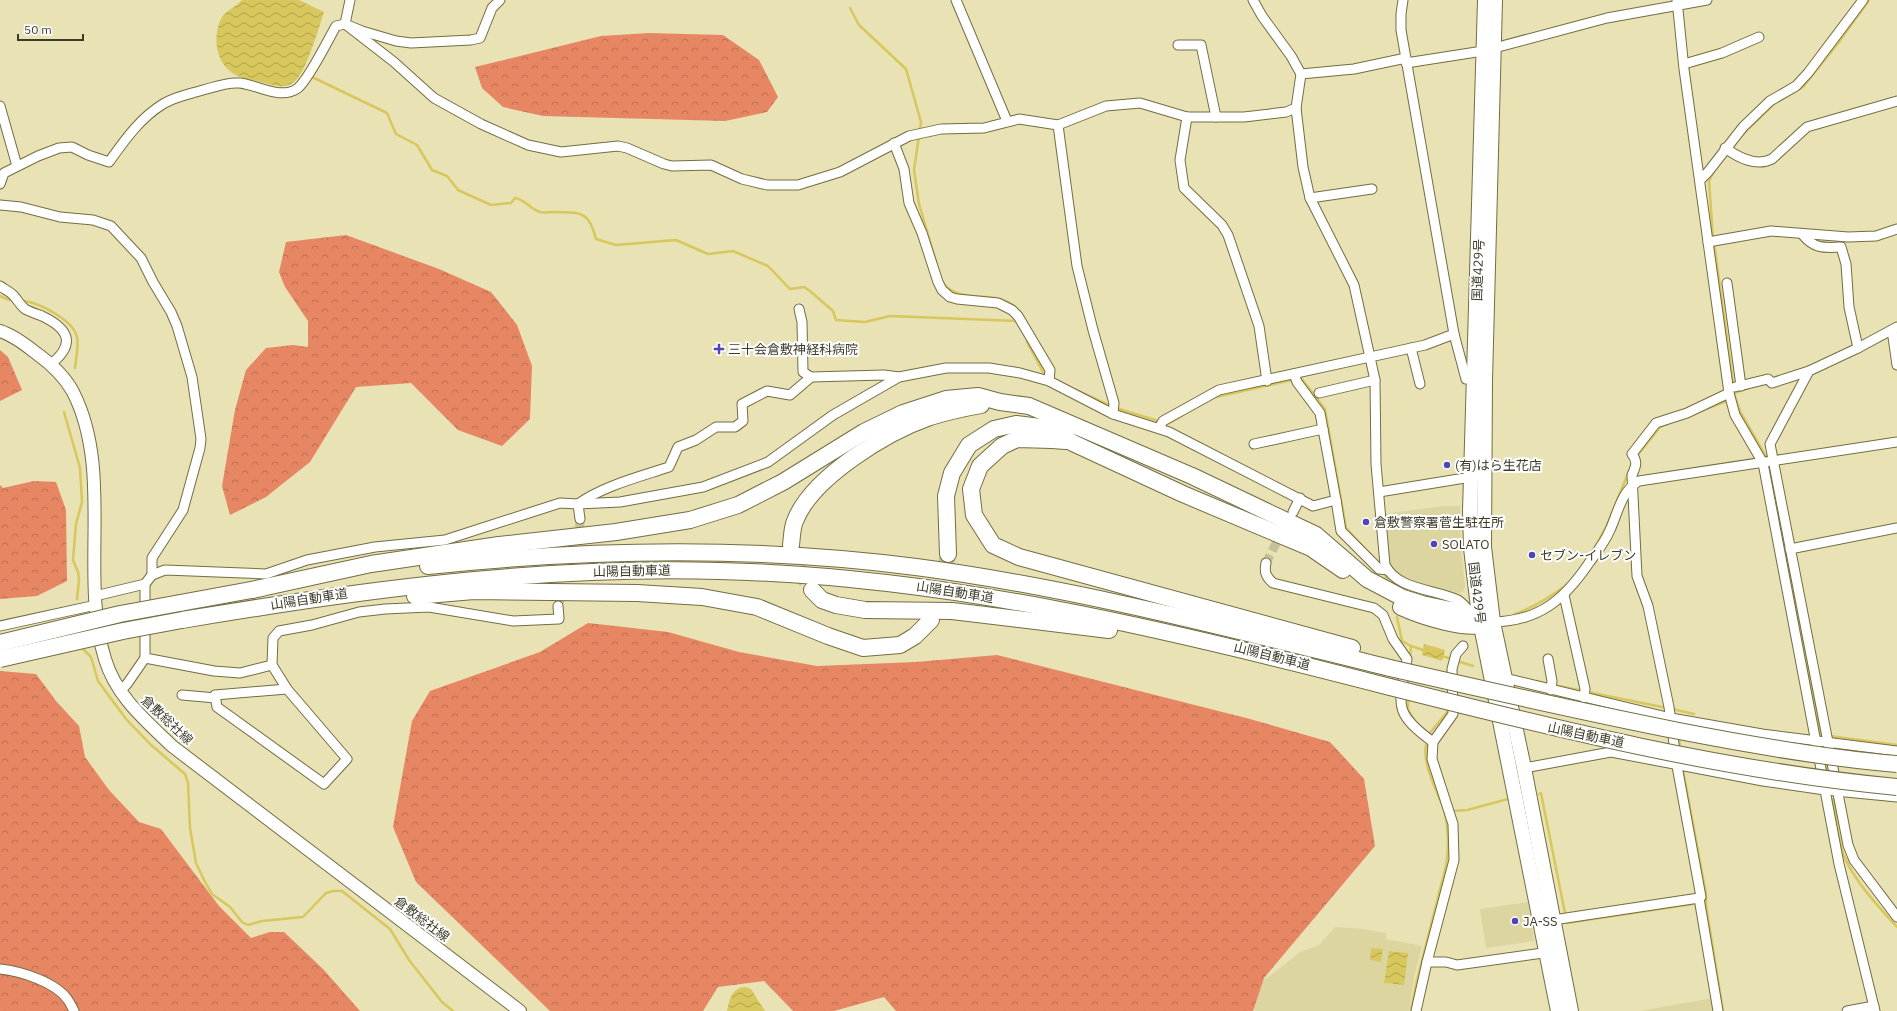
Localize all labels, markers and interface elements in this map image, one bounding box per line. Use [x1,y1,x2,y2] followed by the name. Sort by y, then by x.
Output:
[18,16,83,42] scale bar
[24,22,52,37] text: 50 m
[1468,239,1488,301] street label: 国道429号
[728,341,858,358] place label: 三十会倉敷神経科病院
[713,343,725,355] marker: 三十会倉敷神経科病院
[1455,457,1542,474] place label: (有)はら生花店
[1442,460,1452,470] marker: (有)はら生花店
[1374,514,1504,531] place label: 倉敷警察署菅生駐在所
[1361,517,1371,527] marker: 倉敷警察署菅生駐在所
[1442,536,1489,553] place label: SOLATO
[1429,539,1439,549] marker: SOLATO
[1540,547,1636,564] place label: セブン-イレブン
[1527,550,1537,560] marker: セブン-イレブン
[1465,561,1489,625] street label: 国道429号
[593,562,671,580] street label: 山陽自動車道
[915,578,995,606] street label: 山陽自動車道
[269,585,349,613] street label: 山陽自動車道
[1232,638,1312,674] street label: 山陽自動車道
[137,692,197,748] street label: 倉敷総社線
[1546,719,1626,751] street label: 山陽自動車道
[391,893,453,945] street label: 倉敷総社線
[1523,913,1558,930] place label: JA-SS
[1510,916,1520,926] marker: JA-SS

